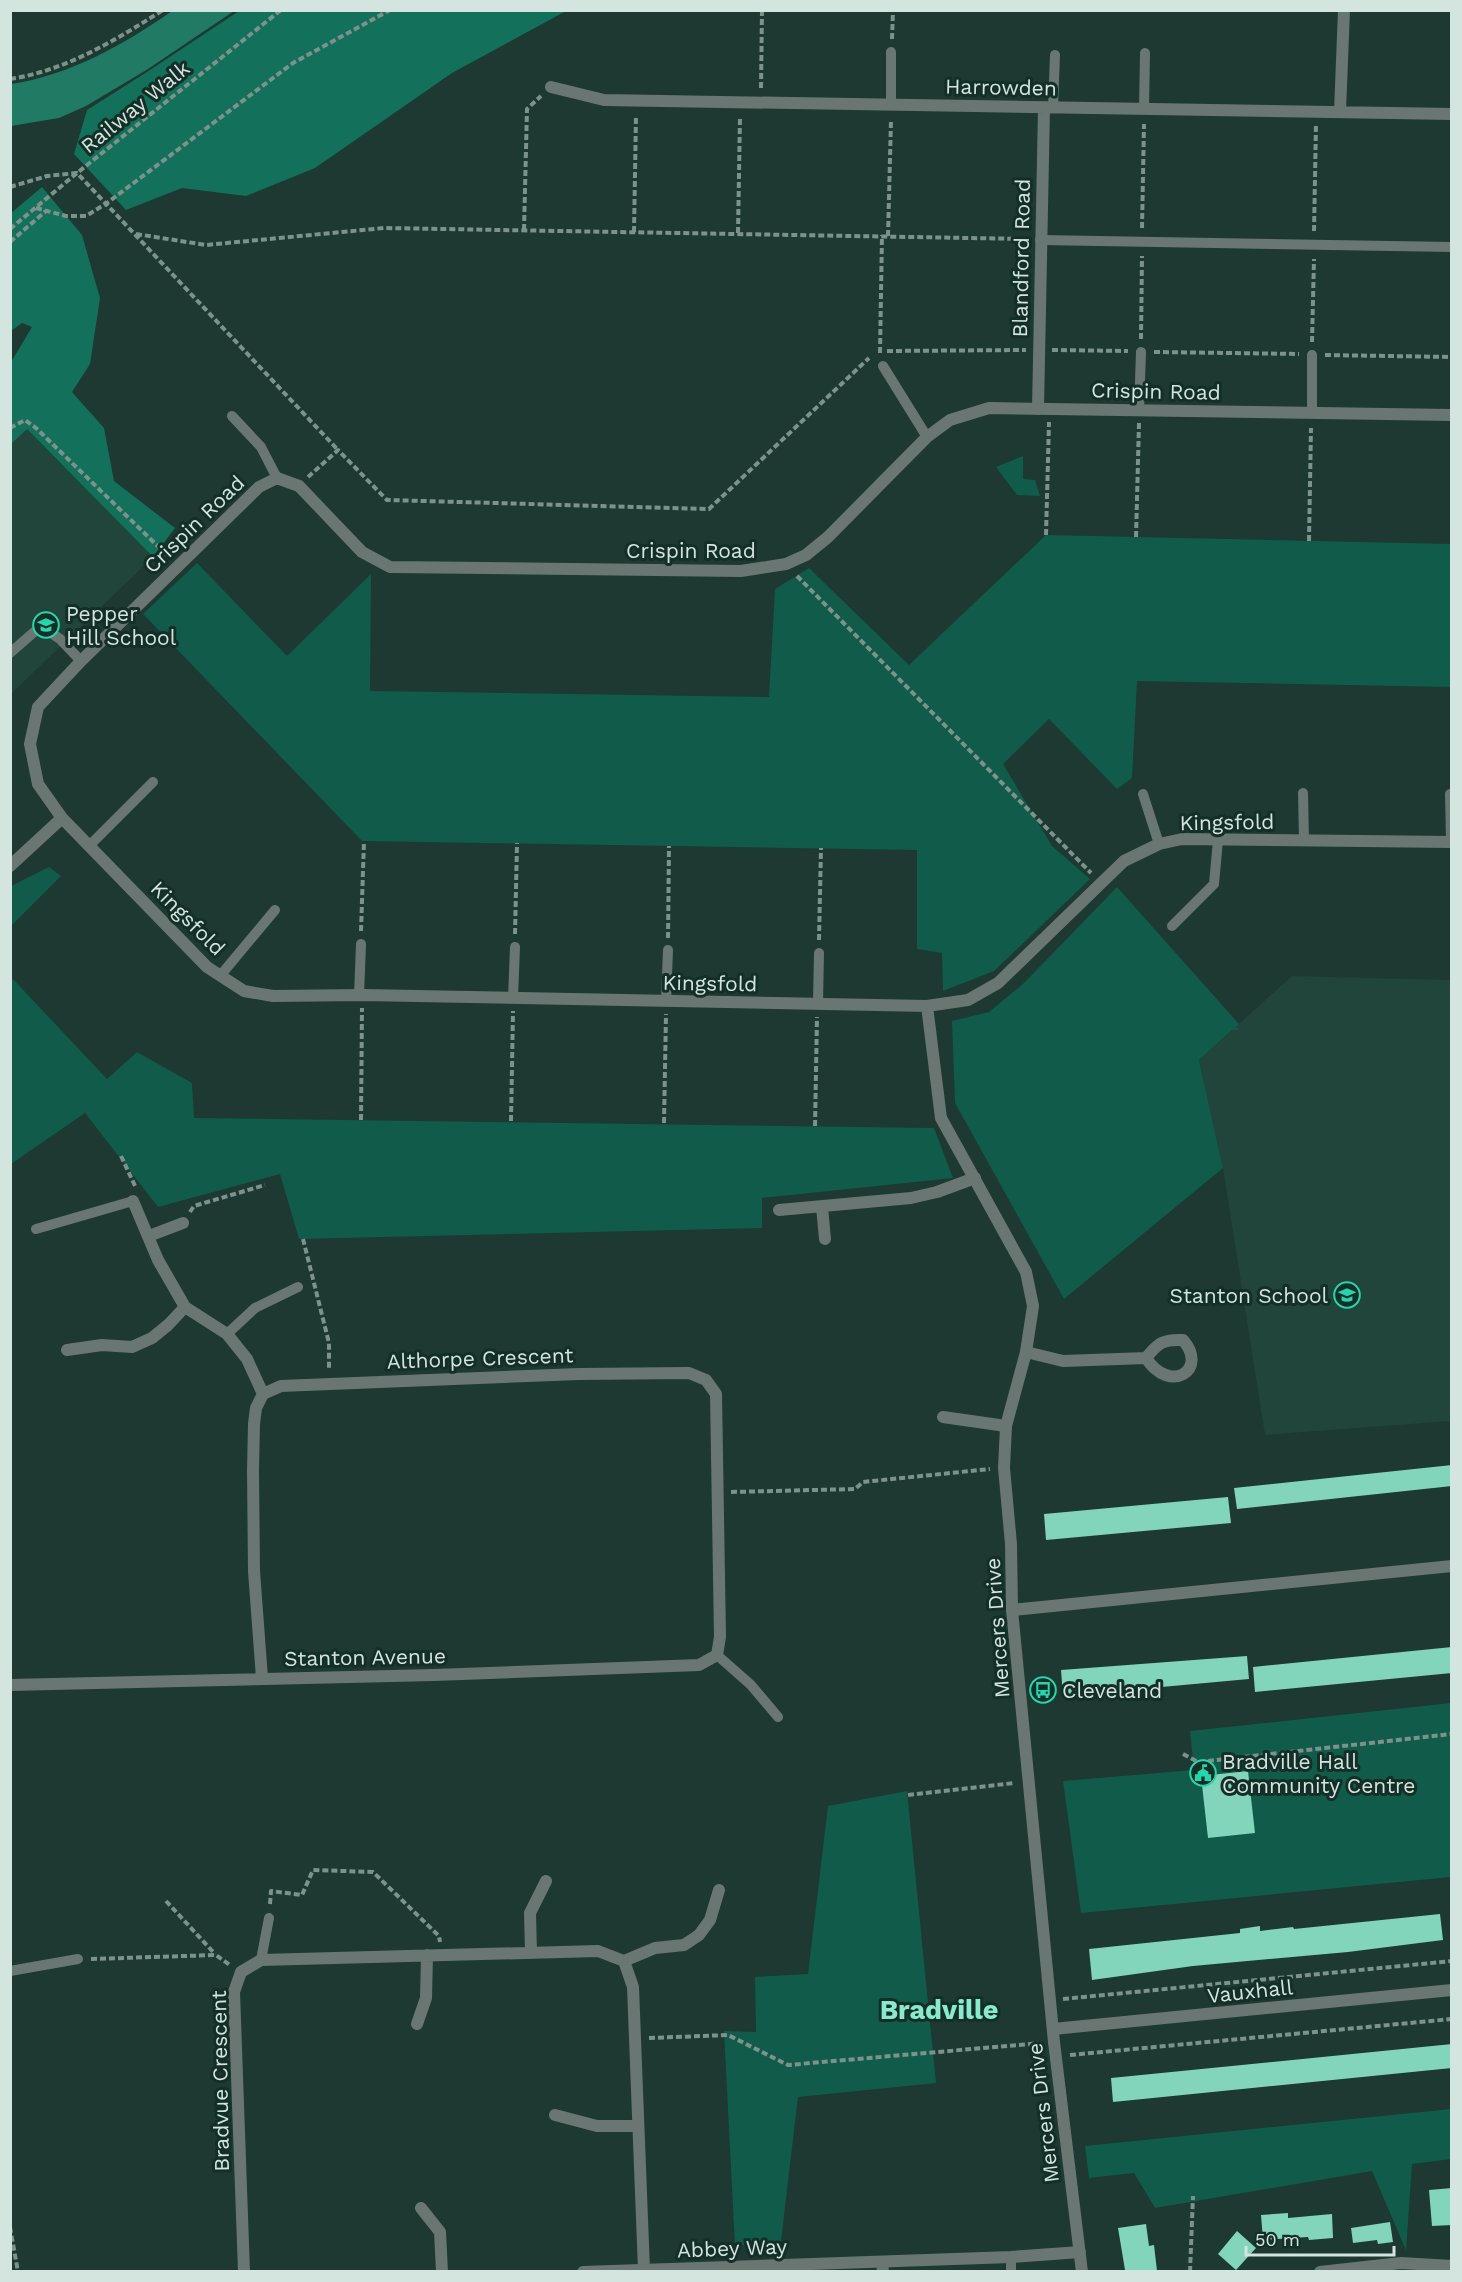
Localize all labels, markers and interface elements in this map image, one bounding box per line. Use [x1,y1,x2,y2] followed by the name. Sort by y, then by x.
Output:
[76,55,194,158] street label: Railway Walk
[945,74,1057,100] street label: Harrowden
[1007,179,1035,337] street label: Blandford Road
[1091,377,1221,405] street label: Crispin Road
[139,470,249,578] street label: Crispin Road
[626,538,756,563] street label: Crispin Road
[66,601,177,650] place label: Pepper Hill School
[31,610,61,640] school or university icon: Pepper Hill School
[1179,809,1275,835] street label: Kingsfold
[146,876,230,960] street label: Kingsfold
[662,970,758,996] street label: Kingsfold
[1332,1280,1362,1310] school or university icon: Stanton School
[1170,1283,1329,1308] place label: Stanton School
[386,1342,574,1374] street label: Althorpe Crescent
[980,1557,1014,1699] street label: Mercers Drive
[284,1643,446,1671] street label: Stanton Avenue
[1028,1675,1058,1705] bus stop icon: Cleveland
[1062,1678,1162,1703] place label: Cleveland
[1222,1749,1415,1798] place label: Bradville Hall Community Centre
[1188,1758,1218,1788] public building icon: Bradville Hall Community Centre
[1206,1974,1295,2008] street label: Vauxhall
[206,1990,234,2172] street label: Bradvue Crescent
[880,1994,998,2026] district label: Bradville
[1022,2042,1064,2184] street label: Mercers Drive
[1246,2219,1394,2257] scale bar
[1255,2229,1300,2250] text: 50 m
[676,2234,788,2262] street label: Abbey Way

